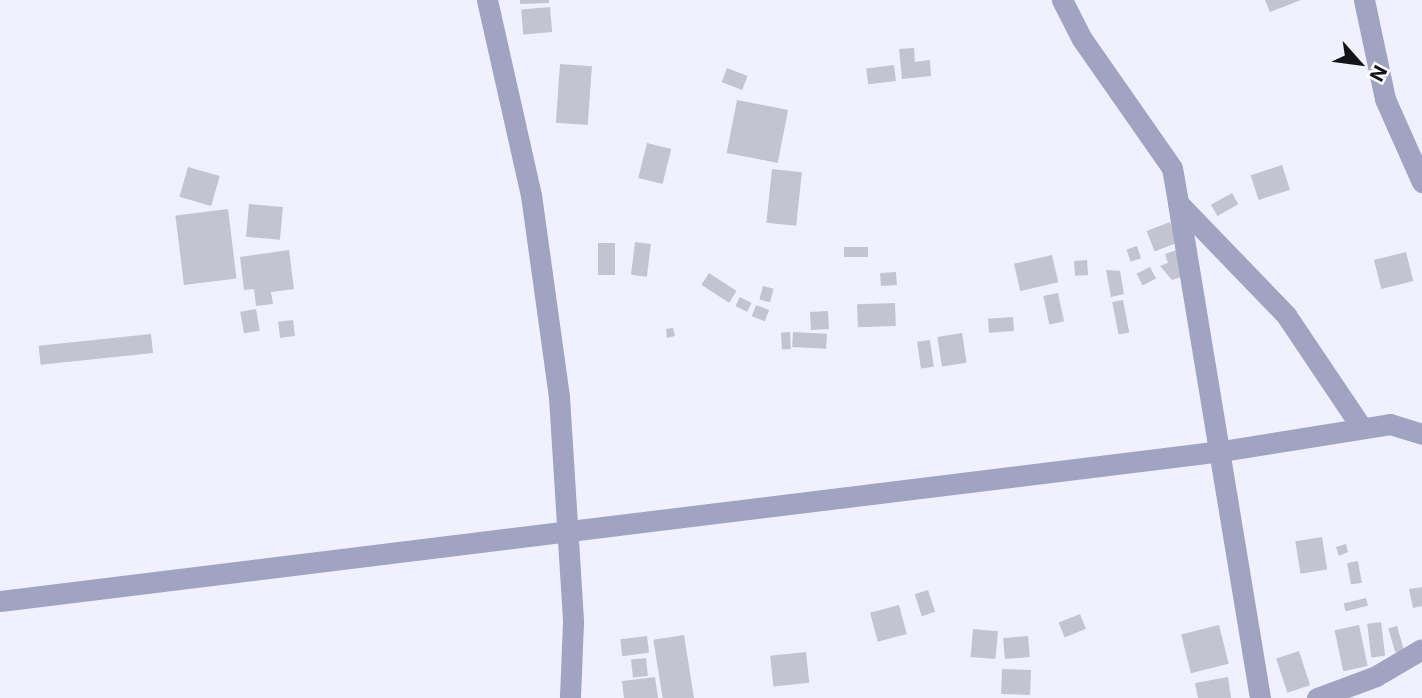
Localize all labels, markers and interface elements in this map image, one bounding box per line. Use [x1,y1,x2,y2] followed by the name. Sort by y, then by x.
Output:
[1324,28,1394,98] north arrow
[1364,61,1392,85] text: N

